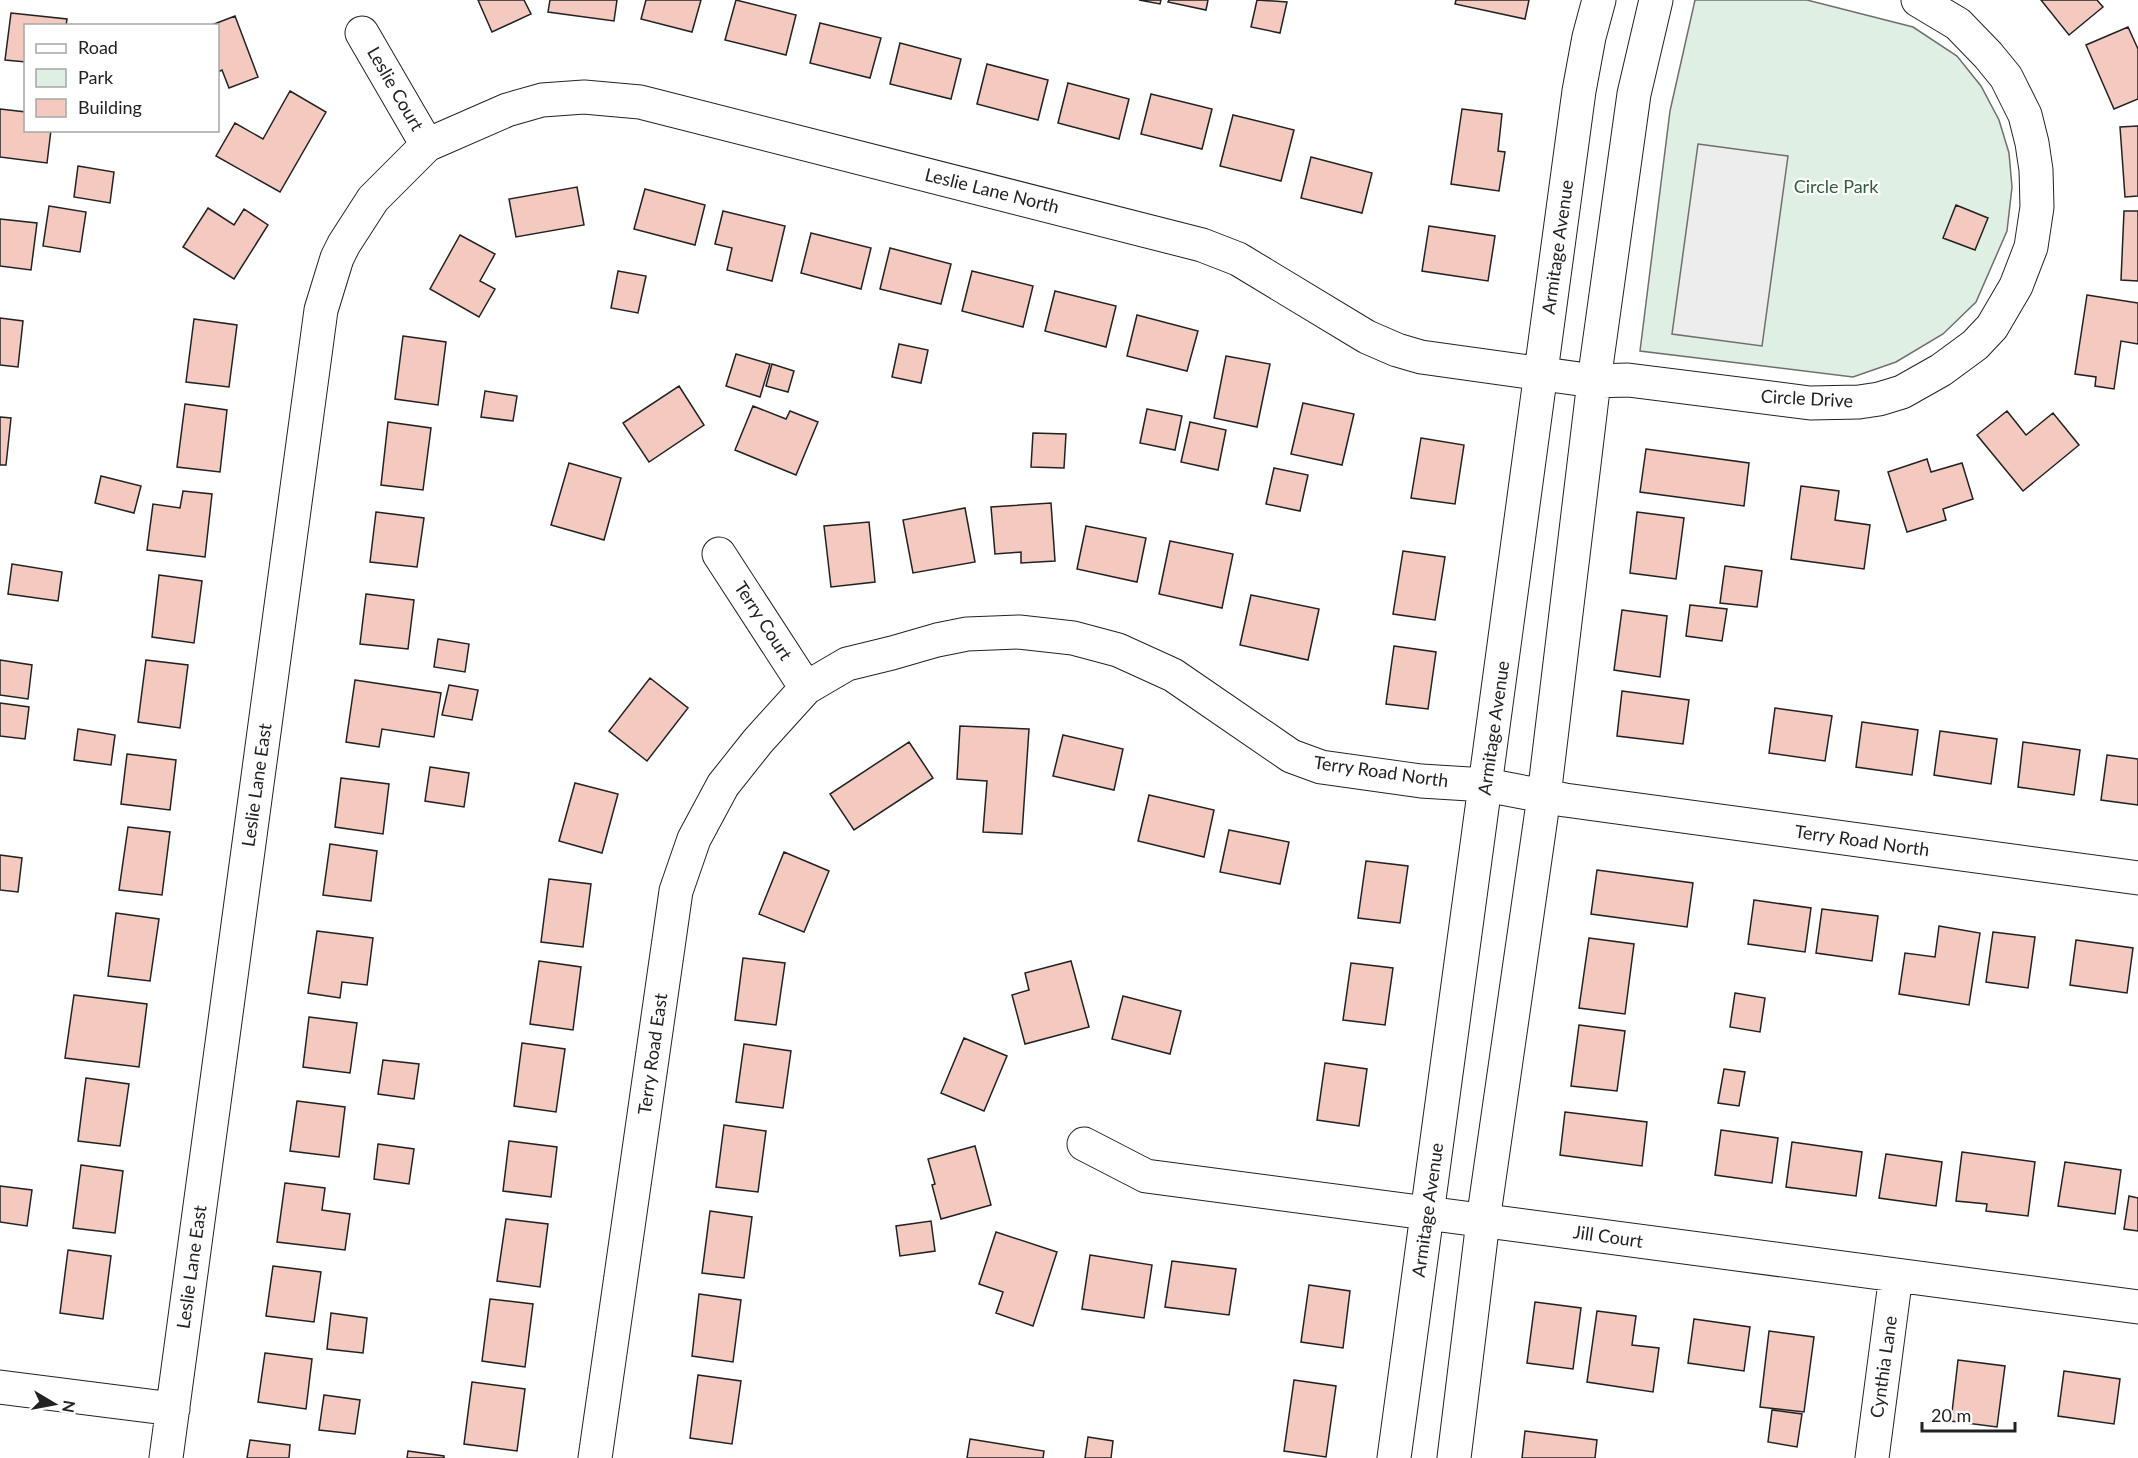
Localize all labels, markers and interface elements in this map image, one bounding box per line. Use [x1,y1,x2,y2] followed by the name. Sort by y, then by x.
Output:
[24,24,219,132] legend
[78,36,118,58] text: Road
[363,42,429,135] street label: Leslie Court
[78,66,114,88] text: Park
[78,96,142,118] text: Building
[923,163,1062,217] street label: Leslie Lane North
[1794,175,1879,197] park label: Circle Park
[1537,178,1577,316] street label: Armitage Avenue
[1760,385,1854,411] street label: Circle Drive
[730,577,798,664] street label: Terry Court
[1473,659,1513,797] street label: Armitage Avenue
[236,721,276,848] street label: Leslie Lane East
[1312,751,1450,791] street label: Terry Road North
[1793,820,1931,860] street label: Terry Road North
[633,991,672,1116] street label: Terry Road East
[1407,1141,1447,1279] street label: Armitage Avenue
[171,1203,211,1330] street label: Leslie Lane East
[1572,1220,1645,1252] street label: Jill Court
[1865,1314,1901,1419] street label: Cynthia Lane
[24,1374,84,1434] north arrow
[1922,1395,2015,1433] scale bar
[59,1399,80,1414] text: N
[1931,1404,1971,1426] text: 20 m

